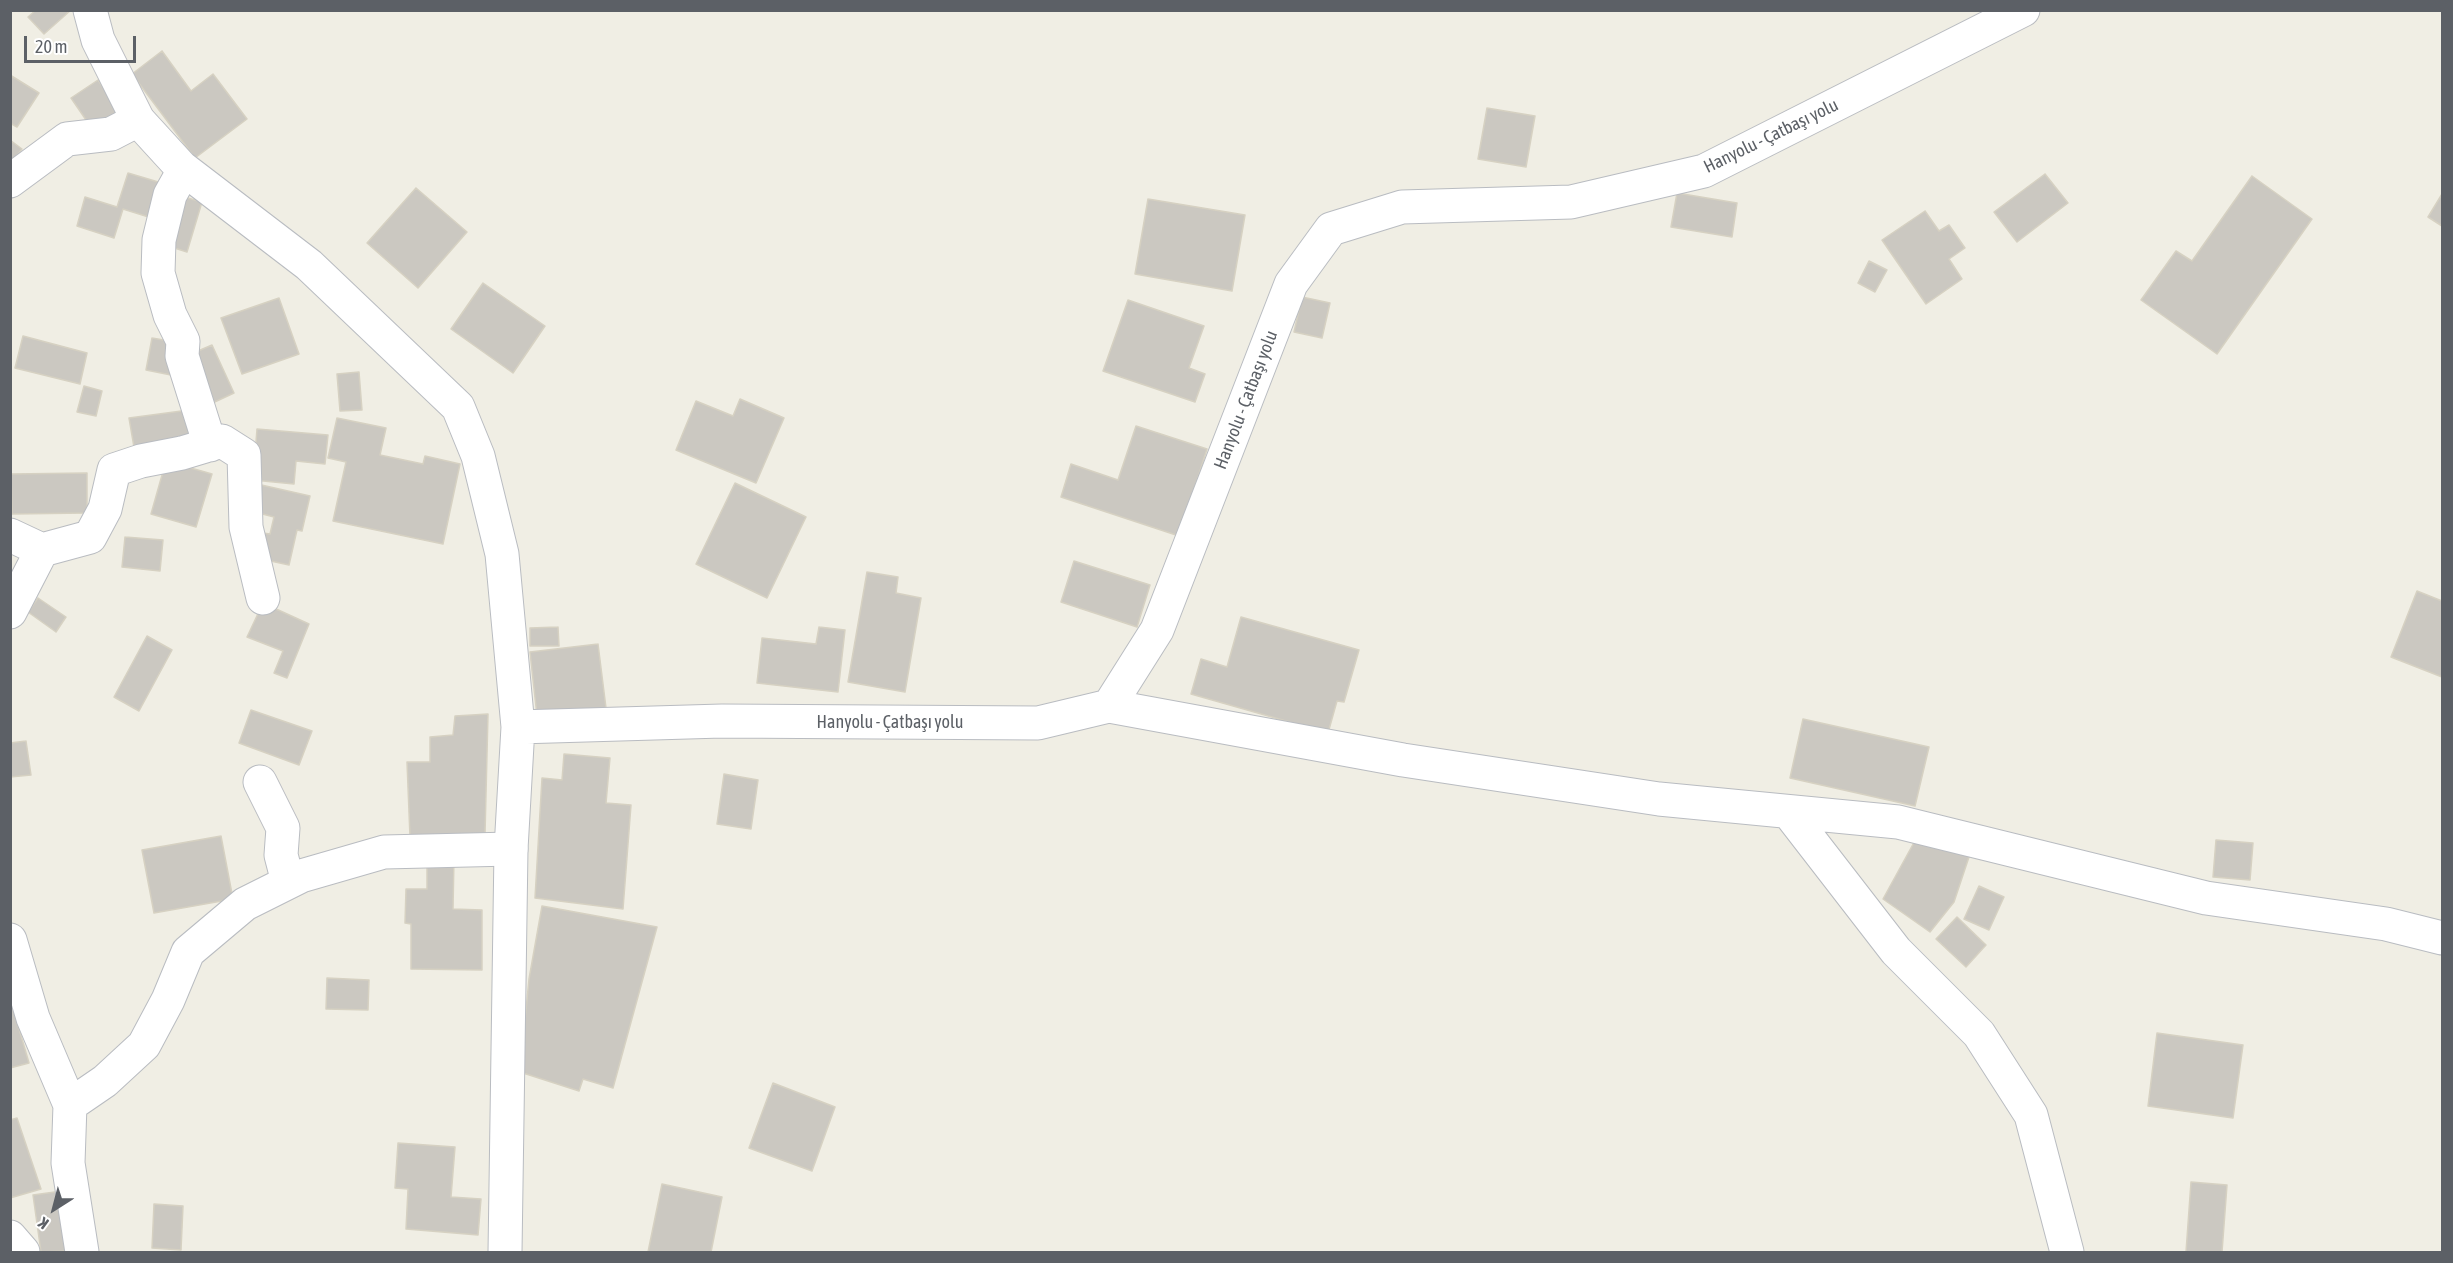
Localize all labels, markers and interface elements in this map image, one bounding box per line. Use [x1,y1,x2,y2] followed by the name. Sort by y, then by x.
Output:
[27,24,140,62] scale bar
[35,36,67,57] text: 20 m
[1700,94,1842,178] street label: Hanyolu - Çatbaşı yolu
[1210,328,1282,472] street label: Hanyolu - Çatbaşı yolu
[817,711,963,733] street label: Hanyolu - Çatbaşı yolu
[24,1179,84,1239] north arrow
[35,1214,52,1233] text: K

